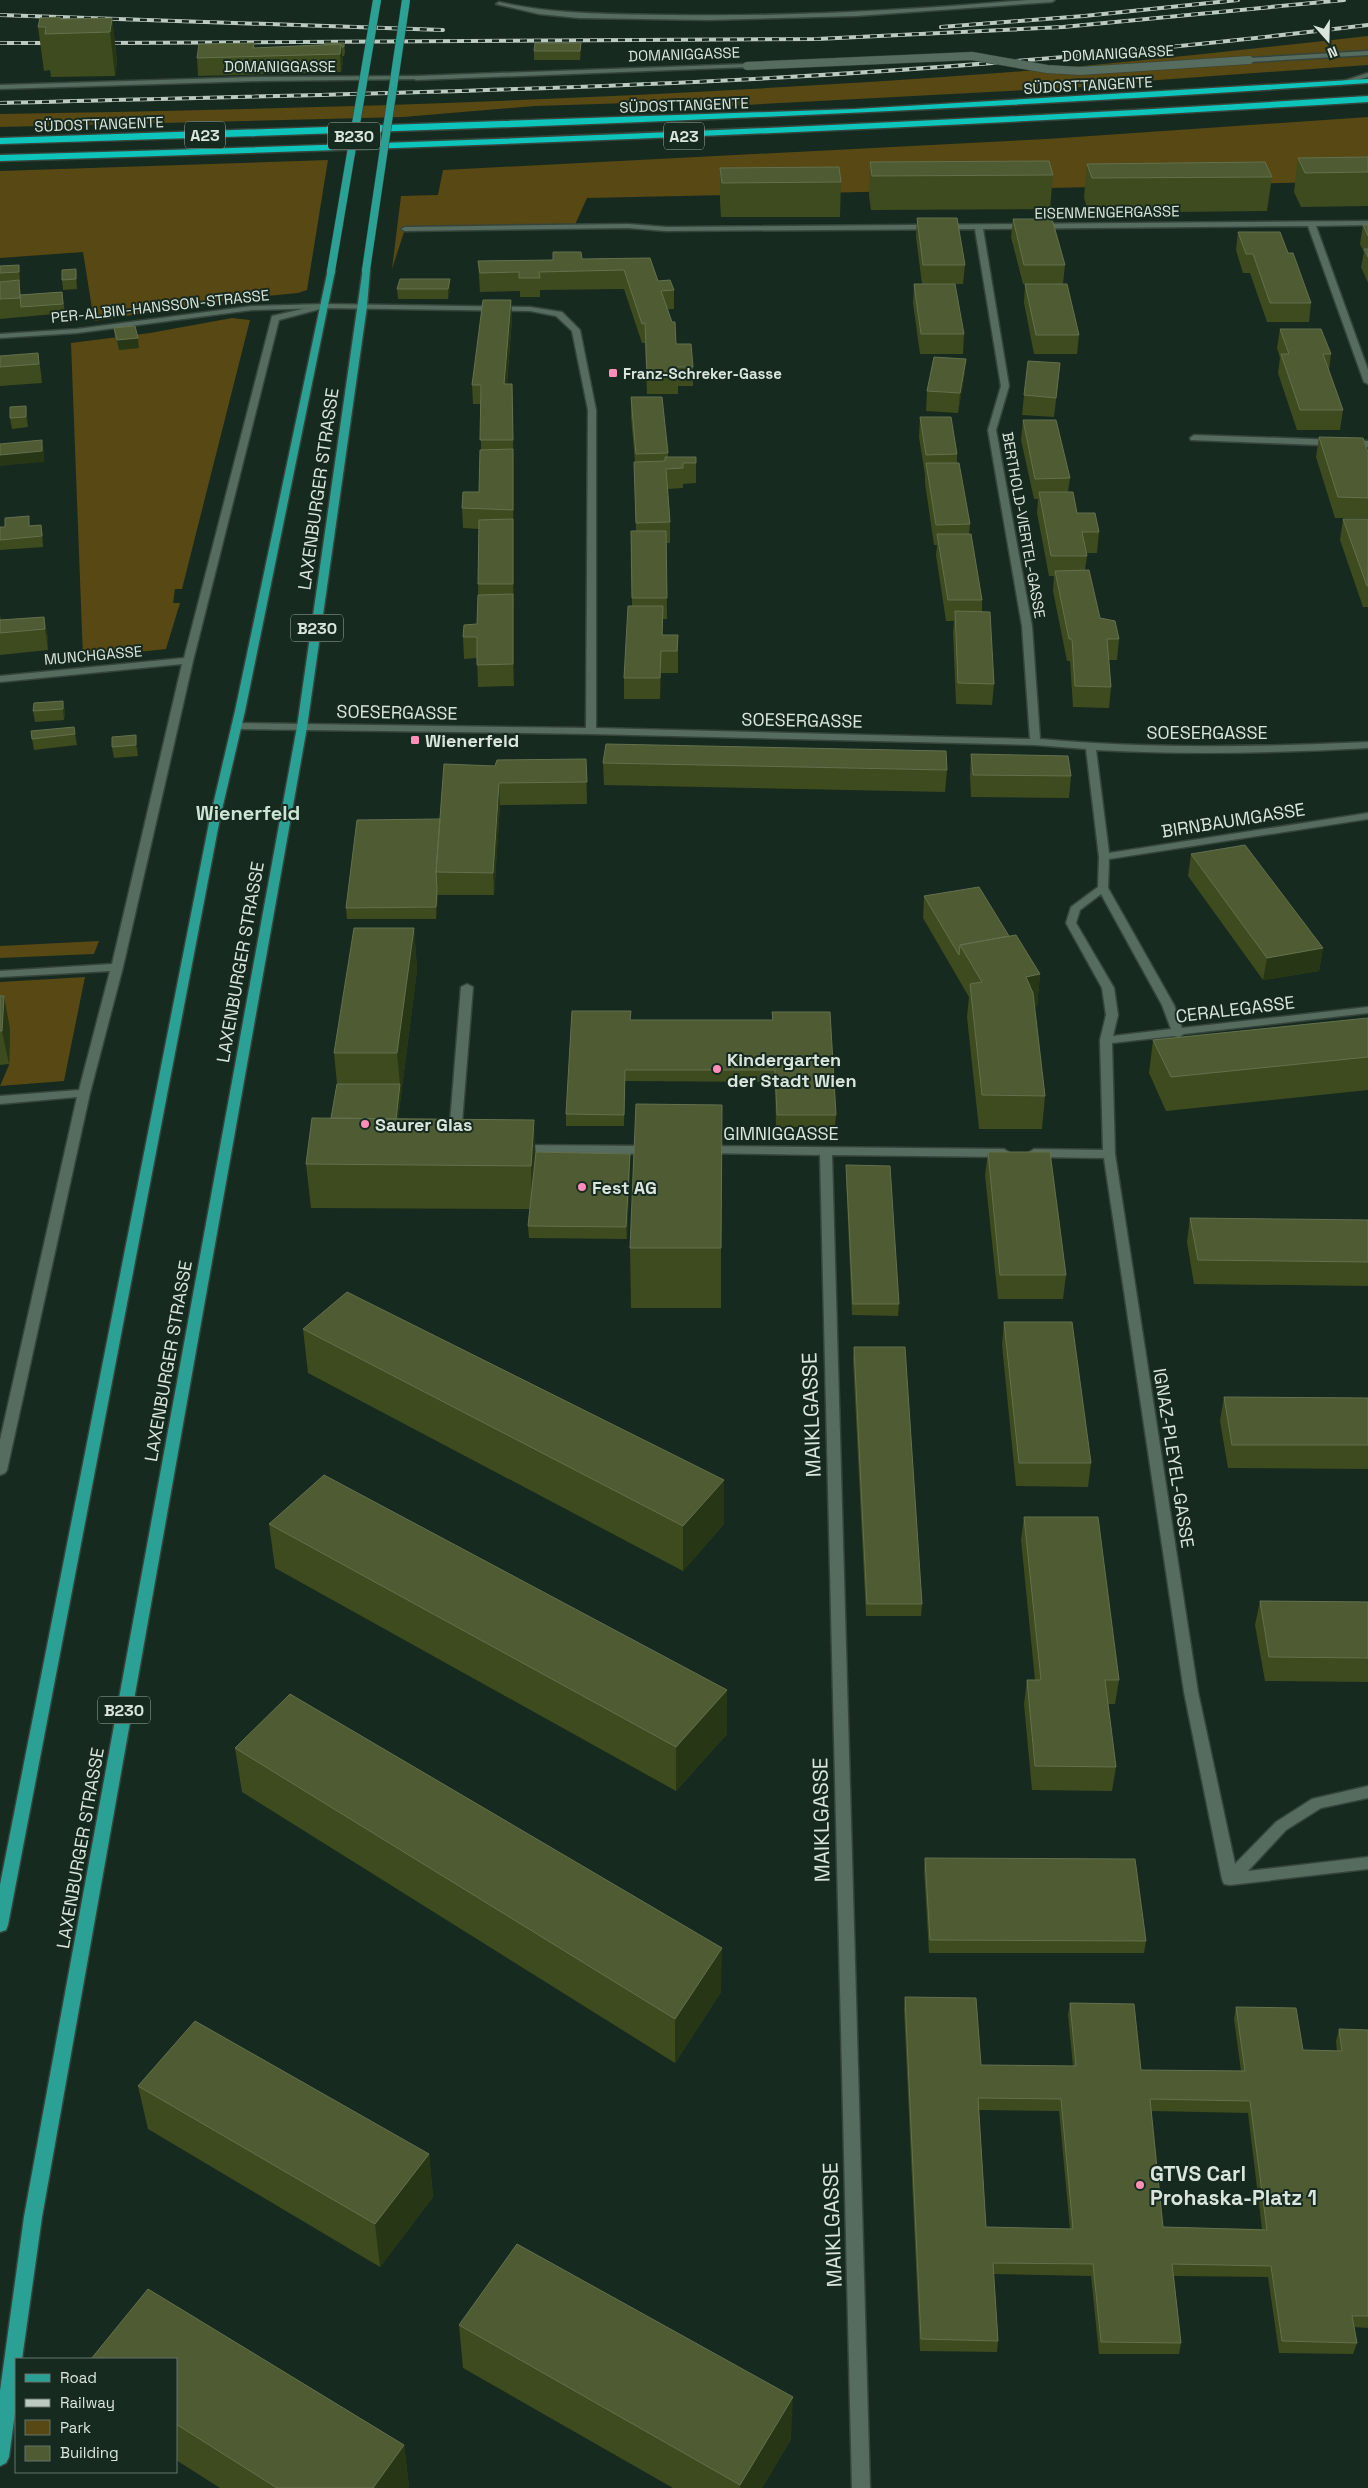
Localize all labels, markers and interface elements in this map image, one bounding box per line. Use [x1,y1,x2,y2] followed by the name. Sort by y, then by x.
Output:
[1303,15,1353,65] north arrow
[1062,41,1174,65] street label: DOMANIGGASSE
[1325,42,1340,62] text: N
[628,43,740,65] street label: DOMANIGGASSE
[224,57,336,76] street label: DOMANIGGASSE
[1023,72,1153,98] street label: SÜDOSTTANGENTE
[619,93,749,117] street label: SÜDOSTTANGENTE
[34,112,164,136] street label: SÜDOSTTANGENTE
[185,122,225,148] road number: A23
[328,122,380,150] road number: B230
[664,122,704,150] road number: A23
[1034,201,1180,223] street label: EISENMENGERGASSE
[50,285,270,327] street label: PER-ALBIN-HANSSON-STRASSE
[623,364,782,383] place label: Franz-Schreker-Gasse
[607,367,619,379] marker: Franz-Schreker-Gasse
[292,386,344,592] street label: LAXENBURGER STRASSE
[998,430,1050,620] street label: BERTHOLD-VIERTEL-GASSE
[291,614,343,641] road number: B230
[43,641,143,669] street label: MUNCHGASSE
[336,699,458,725] street label: SOESERGASSE
[741,707,863,733] street label: SOESERGASSE
[1146,721,1268,744] street label: SOESERGASSE
[425,729,519,752] place label: Wienerfeld
[409,734,421,746] marker: Wienerfeld
[1159,797,1307,843] street label: BIRNBAUMGASSE
[196,800,300,826] district label: Wienerfeld
[211,860,269,1064] street label: LAXENBURGER STRASSE
[1174,990,1296,1028] street label: CERALEGASSE
[727,1048,857,1092] place label: Kindergarten der Stadt Wien
[711,1063,723,1075] marker: Kindergarten der Stadt Wien
[375,1113,473,1136] place label: Saurer Glas
[359,1118,371,1130] marker: Saurer Glas
[723,1122,839,1145] street label: GIMNIGGASSE
[592,1176,657,1199] place label: Fest AG
[576,1181,588,1193] marker: Fest AG
[139,1259,197,1463] street label: LAXENBURGER STRASSE
[795,1352,827,1478] street label: MAIKLGASSE
[1148,1366,1200,1550] street label: IGNAZ-PLEYEL-GASSE
[98,1696,150,1724] road number: B230
[51,1746,109,1950] street label: LAXENBURGER STRASSE
[806,1757,836,1883] street label: MAIKLGASSE
[1150,2160,1317,2211] place label: GTVS Carl Prohaska-Platz 1
[816,2162,848,2288] street label: MAIKLGASSE
[1134,2179,1146,2191] marker: GTVS Carl Prohaska-Platz 1
[15,2358,178,2473] legend
[60,2368,97,2387] text: Road
[60,2393,115,2412] text: Railway
[60,2418,91,2437] text: Park
[60,2443,119,2462] text: Building

